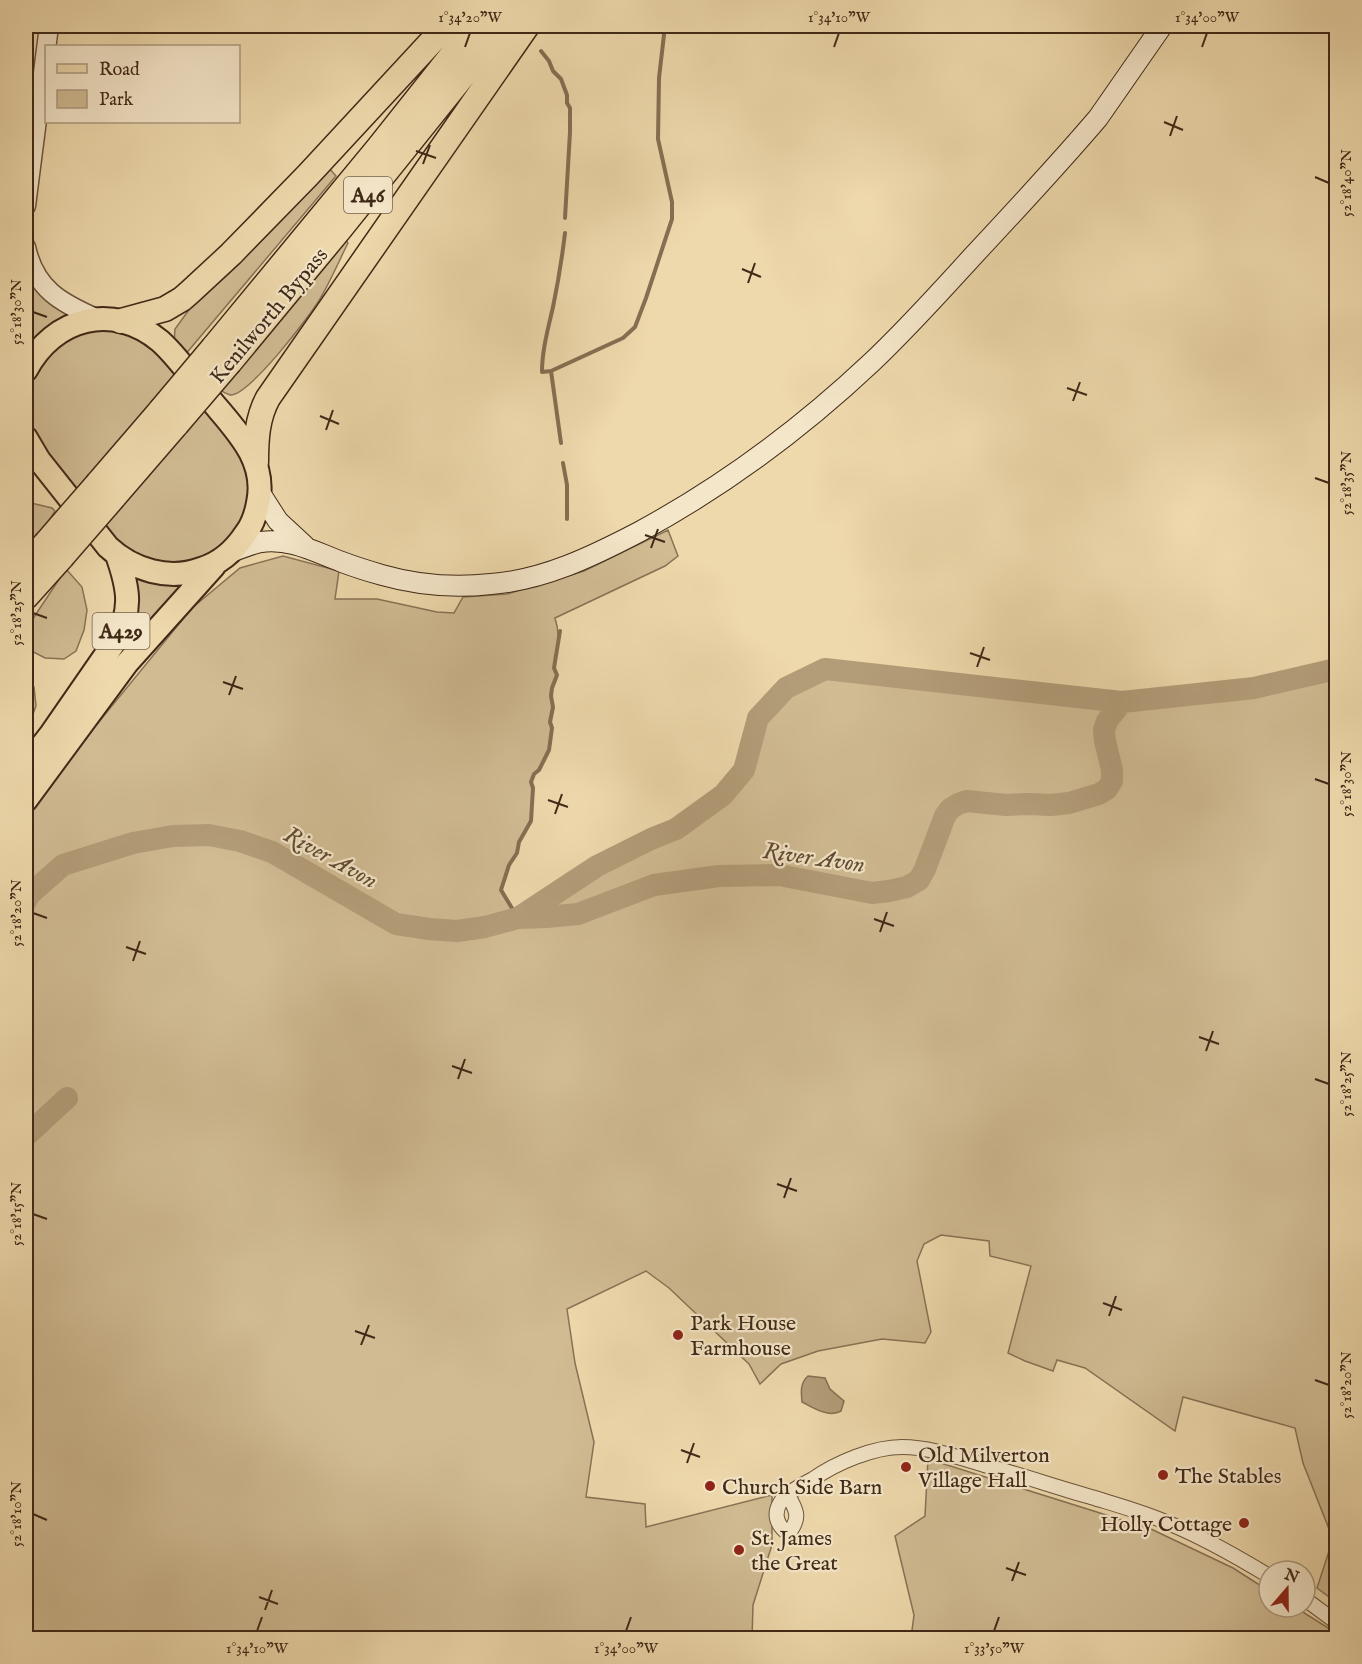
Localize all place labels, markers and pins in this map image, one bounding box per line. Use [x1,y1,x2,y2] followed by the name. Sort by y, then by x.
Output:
[690,1310,796,1363] place label: Park House Farmhouse
[671,1328,685,1342] marker: Park House Farmhouse
[917,1442,1050,1495] place label: Old Milverton Village Hall
[899,1460,913,1474] marker: Old Milverton Village Hall
[1175,1463,1281,1491] place label: The Stables
[1156,1468,1170,1482] marker: The Stables
[722,1474,883,1502] place label: Church Side Barn
[703,1479,717,1493] marker: Church Side Barn
[1100,1511,1232,1539] place label: Holly Cottage
[1237,1516,1251,1530] marker: Holly Cottage
[751,1525,838,1578] place label: St. James the Great
[732,1543,746,1557] marker: St. James the Great

